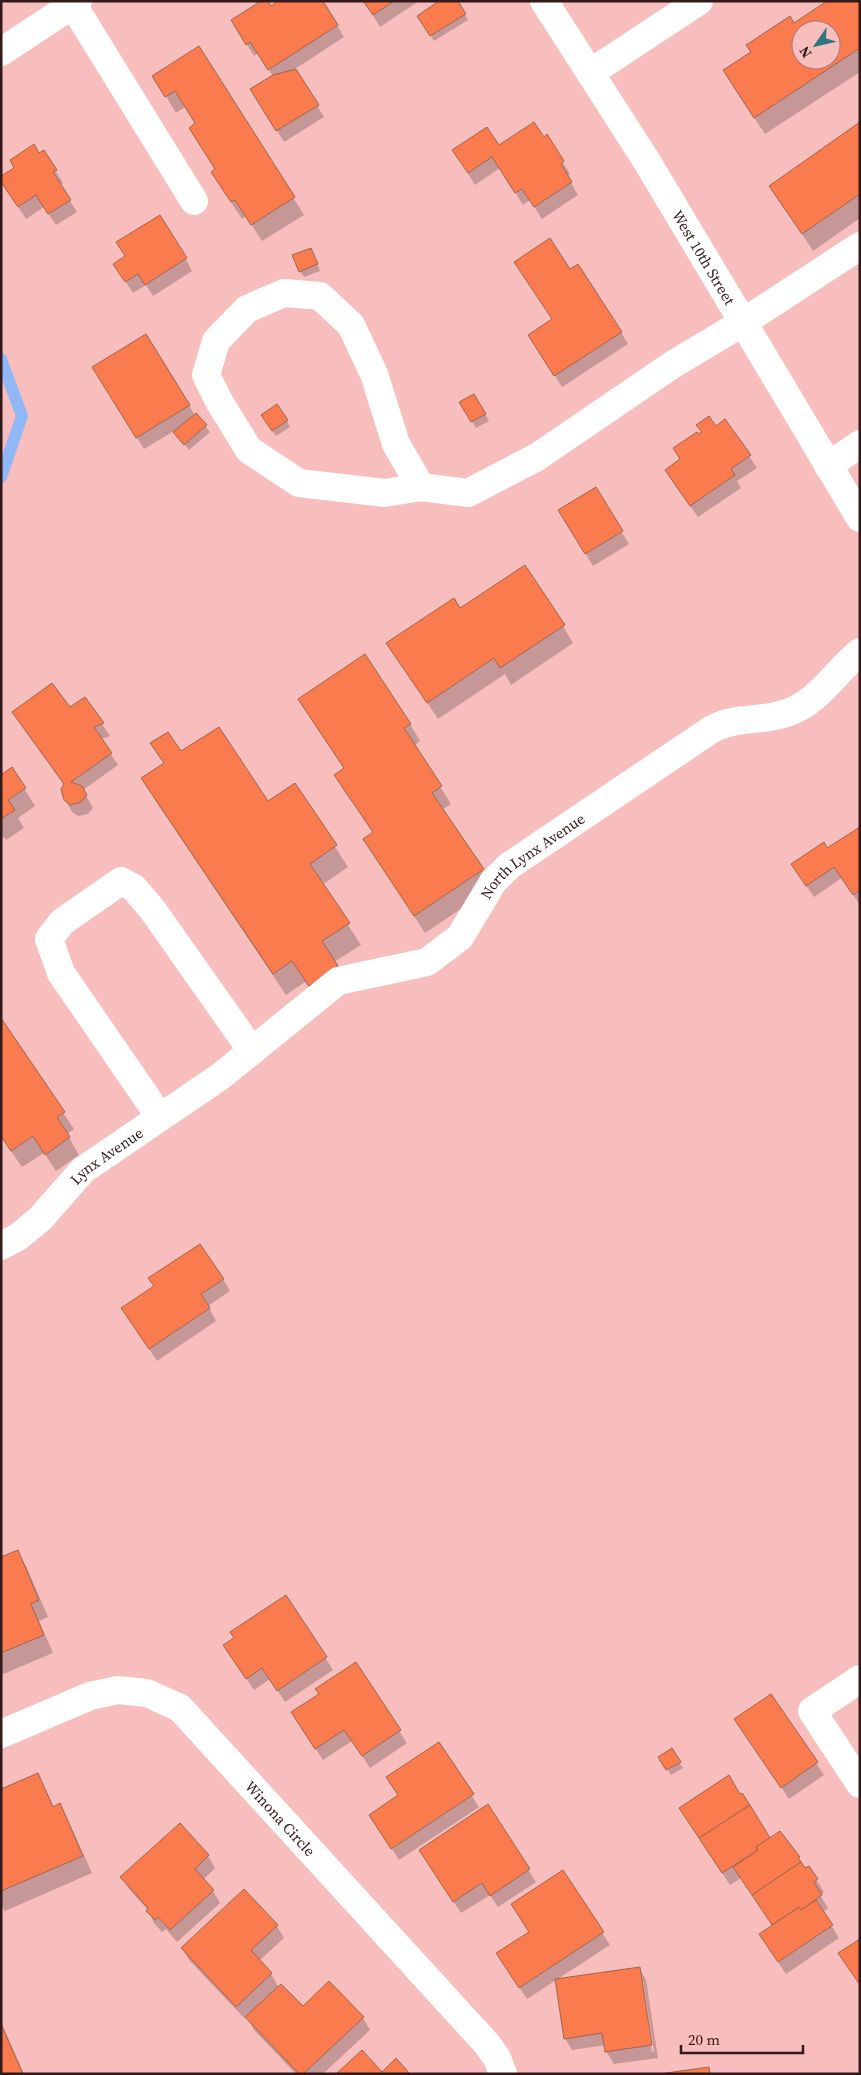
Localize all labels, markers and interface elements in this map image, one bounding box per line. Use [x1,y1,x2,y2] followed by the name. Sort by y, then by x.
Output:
[791,20,841,70] north arrow
[794,42,816,62] text: N
[668,206,741,309] street label: West 10th Street
[475,807,589,903] street label: North Lynx Avenue
[65,1122,147,1189] street label: Lynx Avenue
[241,1776,321,1861] street label: Winona Circle
[681,2022,804,2054] scale bar
[688,2029,720,2050] text: 20 m

